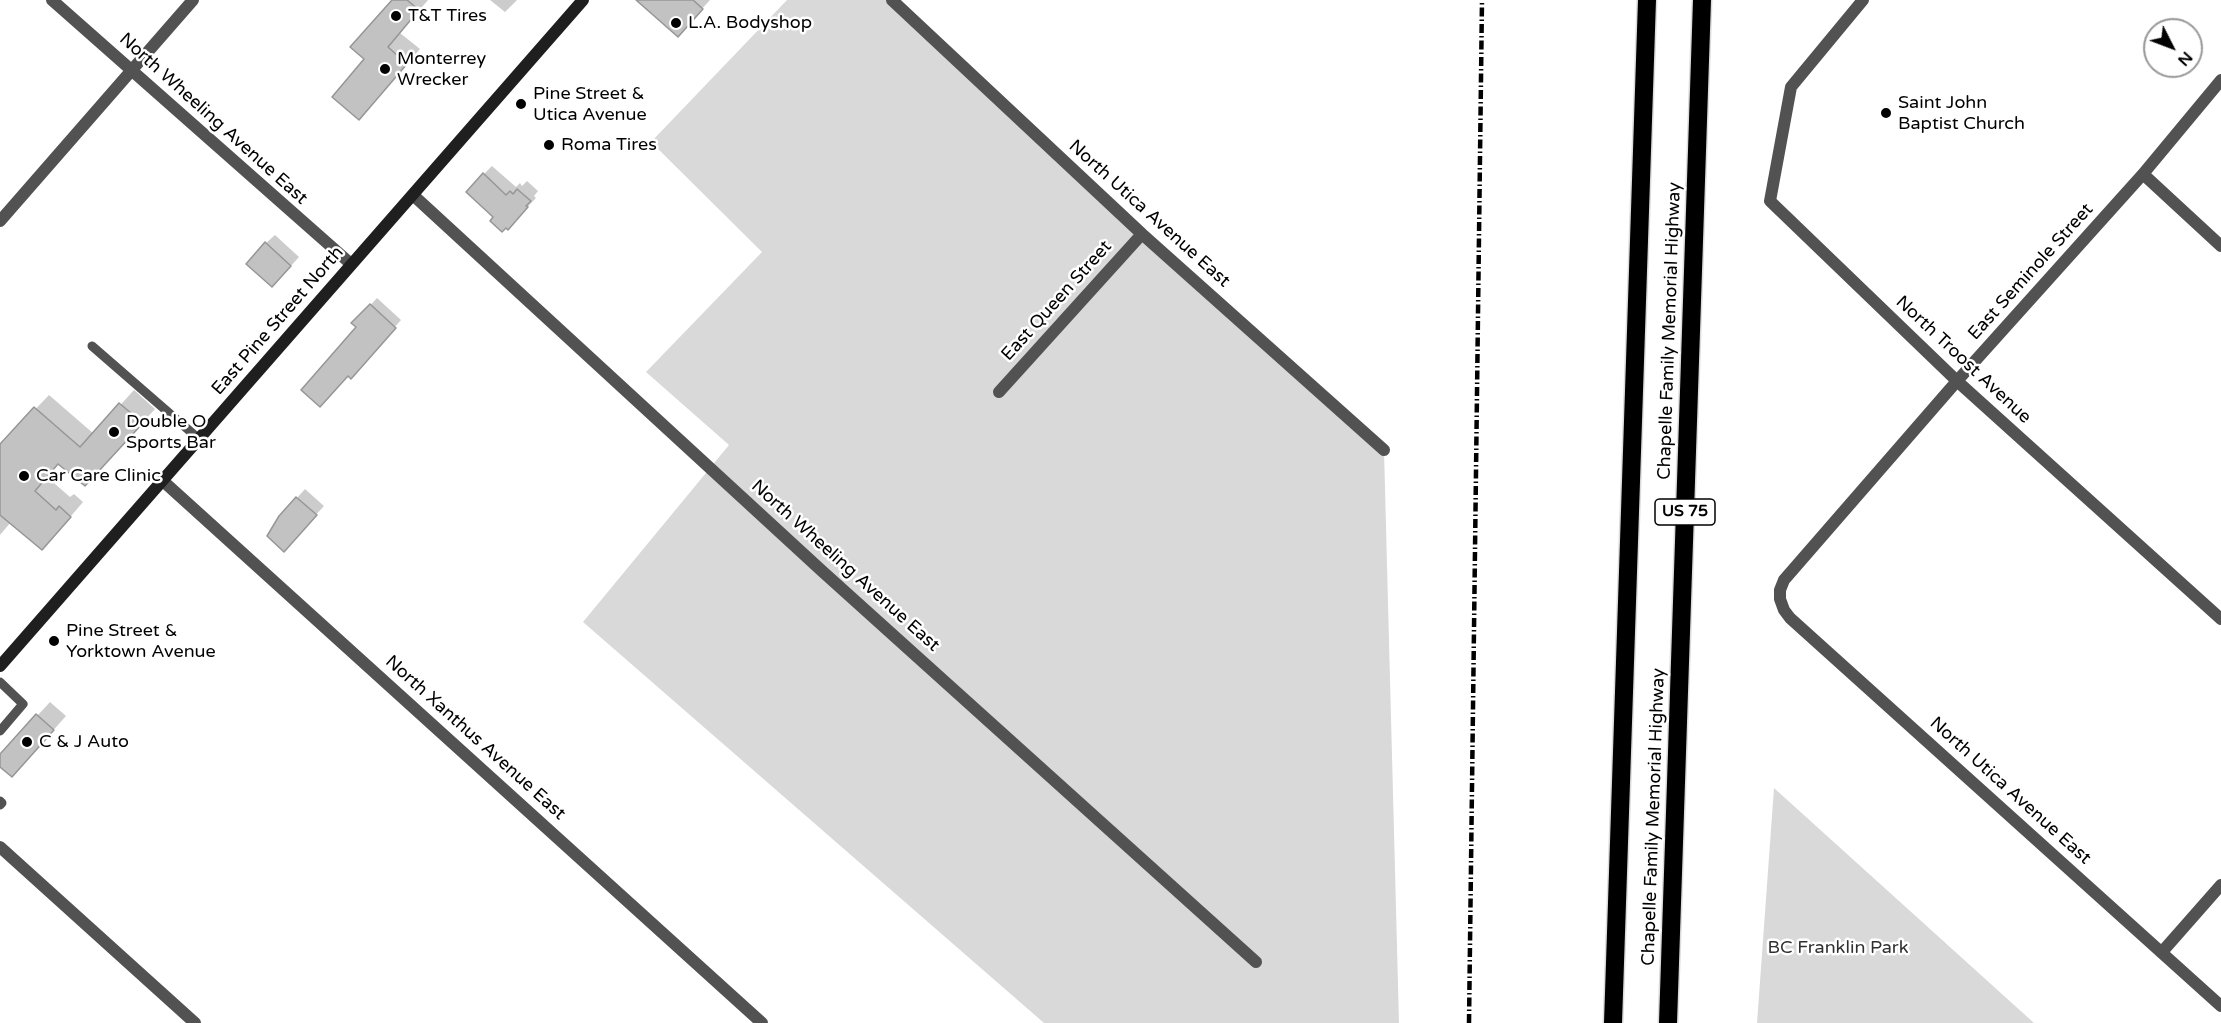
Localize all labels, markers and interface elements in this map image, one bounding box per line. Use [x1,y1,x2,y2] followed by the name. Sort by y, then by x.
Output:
[408,5,487,27] place label: T&T Tires
[389,9,403,23] marker: T&T Tires
[688,12,812,34] place label: L.A. Bodyshop
[669,16,683,30] marker: L.A. Bodyshop
[2143,18,2203,78] north arrow
[114,29,312,209] street label: North Wheeling Avenue East
[2173,47,2197,70] text: N
[397,48,486,90] place label: Monterrey Wrecker
[378,62,392,76] marker: Monterrey Wrecker
[533,83,647,125] place label: Pine Street & Utica Avenue
[1898,92,2025,134] place label: Saint John Baptist Church
[514,97,528,111] marker: Pine Street & Utica Avenue
[1879,106,1893,120] marker: Saint John Baptist Church
[561,134,657,156] place label: Roma Tires
[1064,136,1234,292] street label: North Utica Avenue East
[542,138,556,152] marker: Roma Tires
[1654,182,1686,480] street label: Chapelle Family Memorial Highway
[1964,199,2098,345] street label: East Seminole Street
[997,236,1117,366] street label: East Queen Street
[208,242,348,400] street label: East Pine Street North
[1891,292,2035,428] street label: North Troost Avenue
[126,411,216,454] place label: Double O Sports Bar
[107,425,121,439] marker: Double O Sports Bar
[36,465,161,487] place label: Car Care Clinic
[17,469,31,483] marker: Car Care Clinic
[746,476,944,656] street label: North Wheeling Avenue East
[1655,499,1715,525] road number: US 75
[66,620,216,662] place label: Pine Street & Yorktown Avenue
[47,634,61,648] marker: Pine Street & Yorktown Avenue
[380,651,570,825] street label: North Xanthus Avenue East
[1638,668,1670,966] street label: Chapelle Family Memorial Highway
[1925,713,2095,869] street label: North Utica Avenue East
[39,731,129,753] place label: C & J Auto
[20,735,34,749] marker: C & J Auto
[1768,937,1908,959] park label: BC Franklin Park

